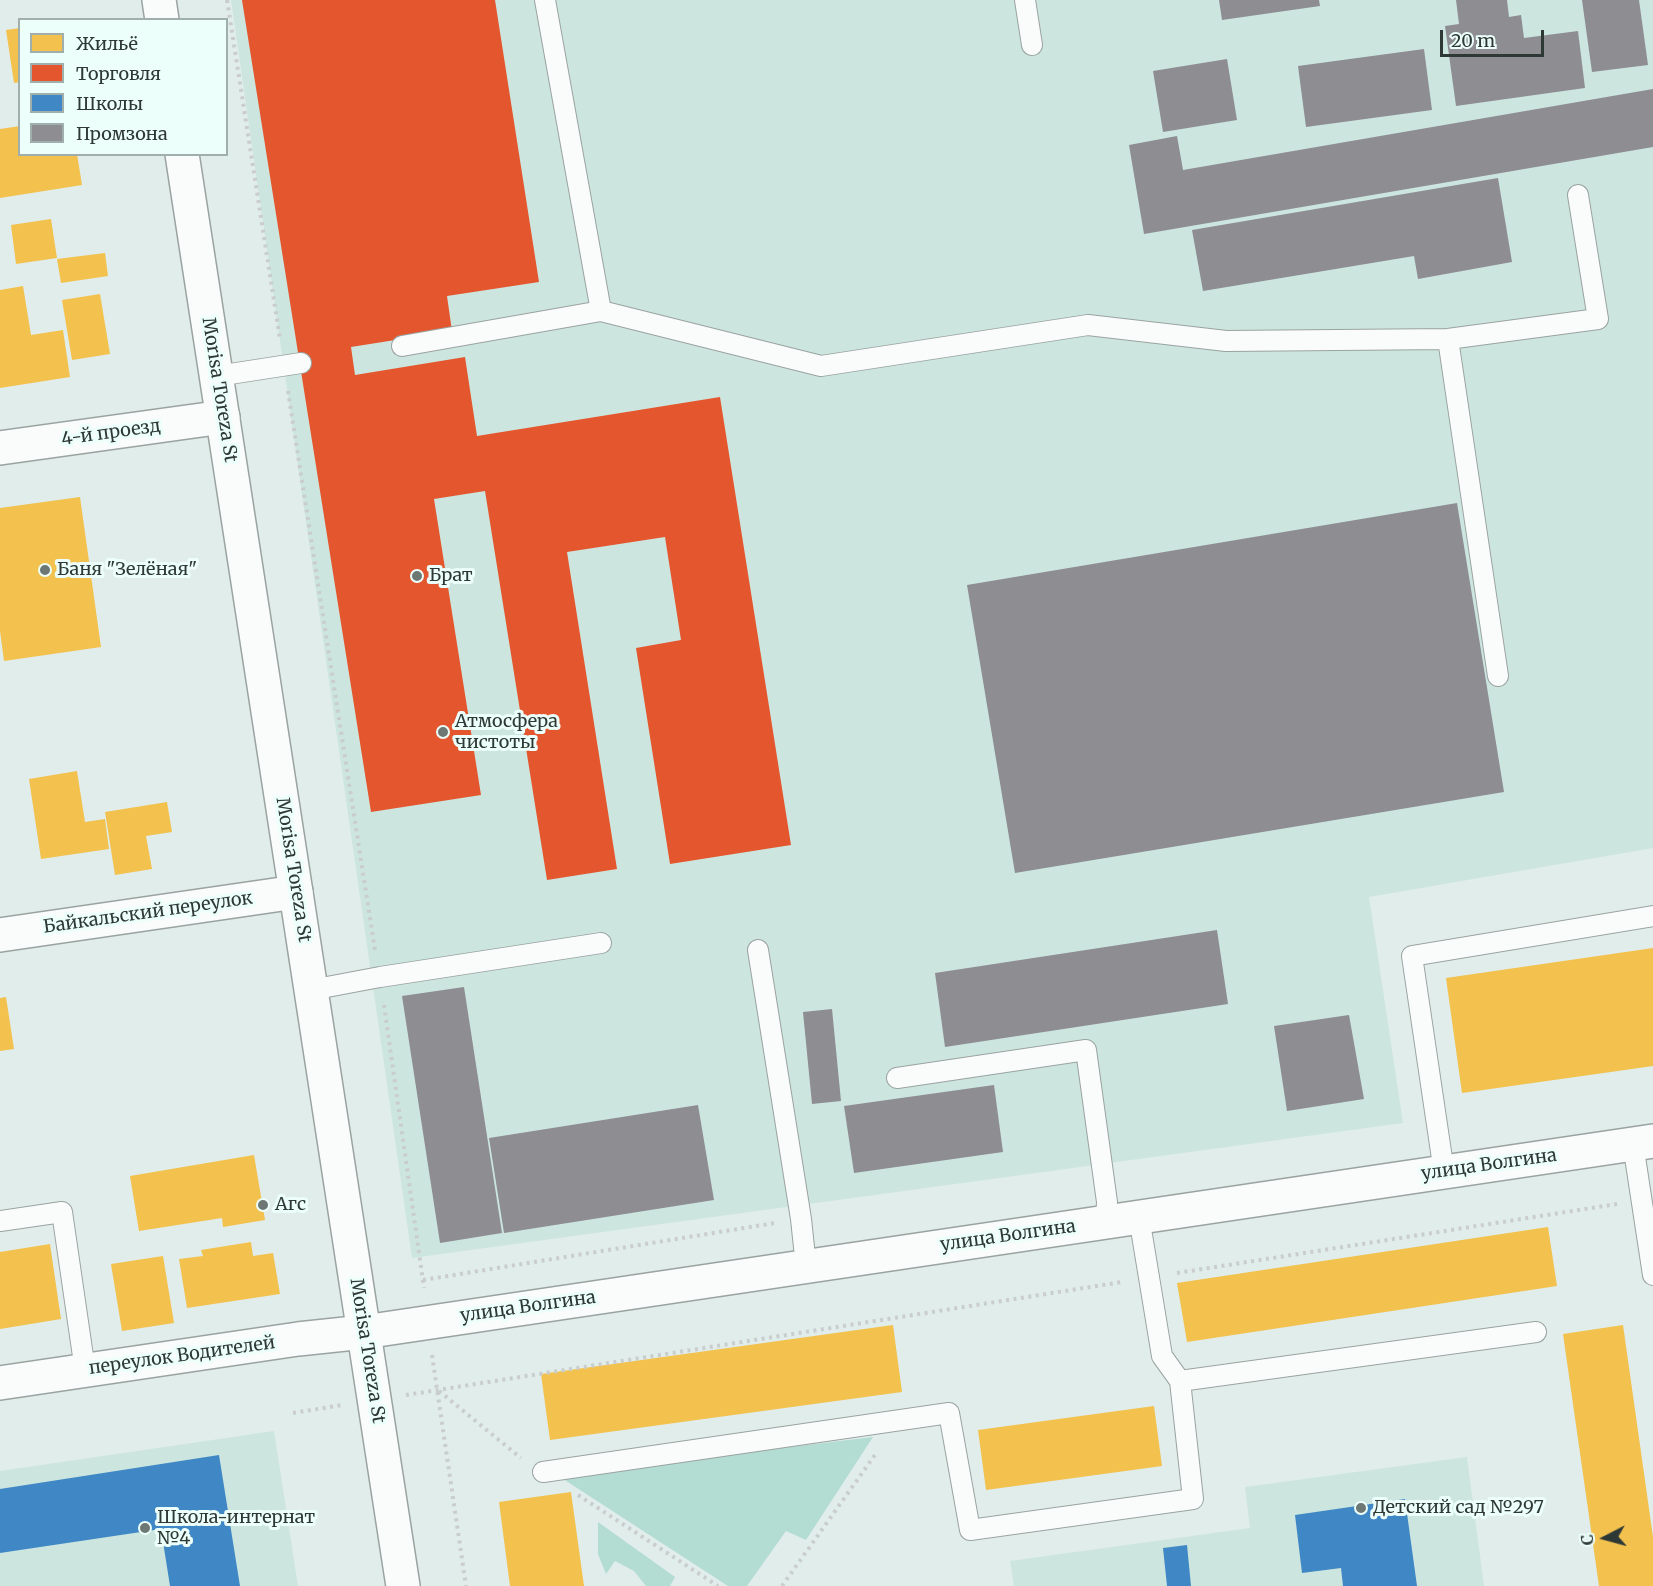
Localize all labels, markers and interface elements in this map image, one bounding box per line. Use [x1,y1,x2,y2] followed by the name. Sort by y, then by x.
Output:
[18,18,228,156] legend
[1443,18,1546,56] scale bar
[1451,29,1495,52] text: 20 m
[76,32,138,55] text: Жильё
[76,62,161,85] text: Торговля
[76,92,143,115] text: Школы
[76,122,168,145] text: Промзона
[197,316,241,464] street label: Morisa Toreza St
[60,415,162,451] street label: 4-й проезд
[57,559,197,581] place label: Баня "Зелёная"
[38,563,52,577] marker: Баня "Зелёная"
[429,565,473,587] place label: Брат
[410,569,424,583] marker: Брат
[455,711,558,754] place label: Атмосфера чистоты
[436,725,450,739] marker: Атмосфера чистоты
[271,796,315,944] street label: Morisa Toreza St
[42,888,254,938] street label: Байкальский переулок
[1420,1145,1558,1185] street label: улица Волгина
[275,1194,306,1216] place label: Агс
[256,1198,270,1212] marker: Агс
[939,1216,1077,1256] street label: улица Волгина
[345,1277,389,1425] street label: Morisa Toreza St
[459,1287,597,1327] street label: улица Волгина
[87,1332,277,1380] street label: переулок Водителей
[1373,1497,1544,1519] place label: Детский сад №297
[1354,1501,1368,1515] marker: Детский сад №297
[157,1507,315,1550] place label: Школа-интернат №4
[1575,1508,1635,1568] north arrow
[138,1521,152,1535] marker: Школа-интернат №4
[1577,1534,1598,1546] text: С

